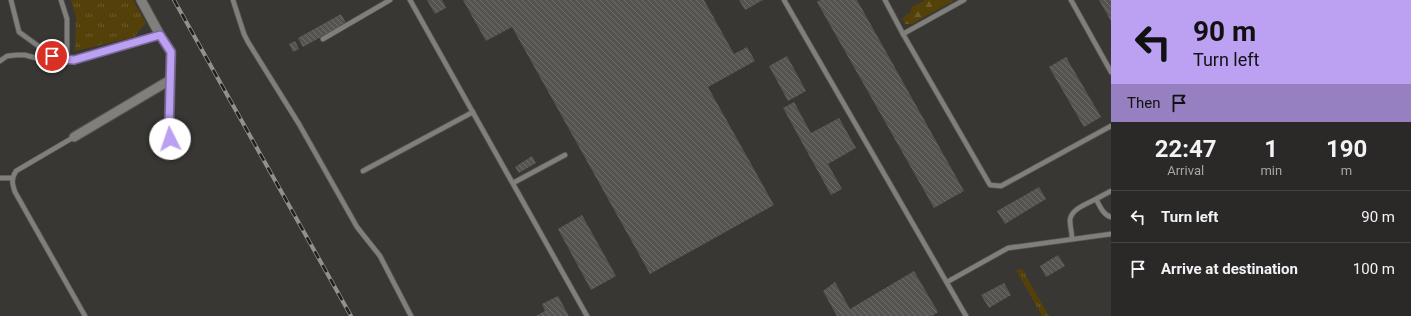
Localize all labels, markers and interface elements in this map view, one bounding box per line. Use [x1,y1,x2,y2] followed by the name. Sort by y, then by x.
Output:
[1193,15,1256,48] text: 90 m
[1127,16,1179,68] icon: left
[35,39,69,73] pin
[41,45,63,67] icon: arrive
[1193,49,1259,70] text: Turn left
[1168,92,1190,114] icon: arrive
[1127,94,1160,112] text: Then
[149,118,191,160] position arrow
[1155,135,1217,163] text: 22:47
[1264,135,1278,163] text: 1
[1326,135,1367,163] text: 190
[1167,163,1204,178] text: Arrival
[1260,163,1282,178] text: min
[1341,163,1352,178] text: m
[1127,206,1149,228] icon: left
[1161,208,1218,226] text: Turn left
[1361,208,1395,226] text: 90 m
[1127,258,1149,280] icon: arrive
[1161,260,1298,278] text: Arrive at destination
[1353,260,1395,278] text: 100 m

